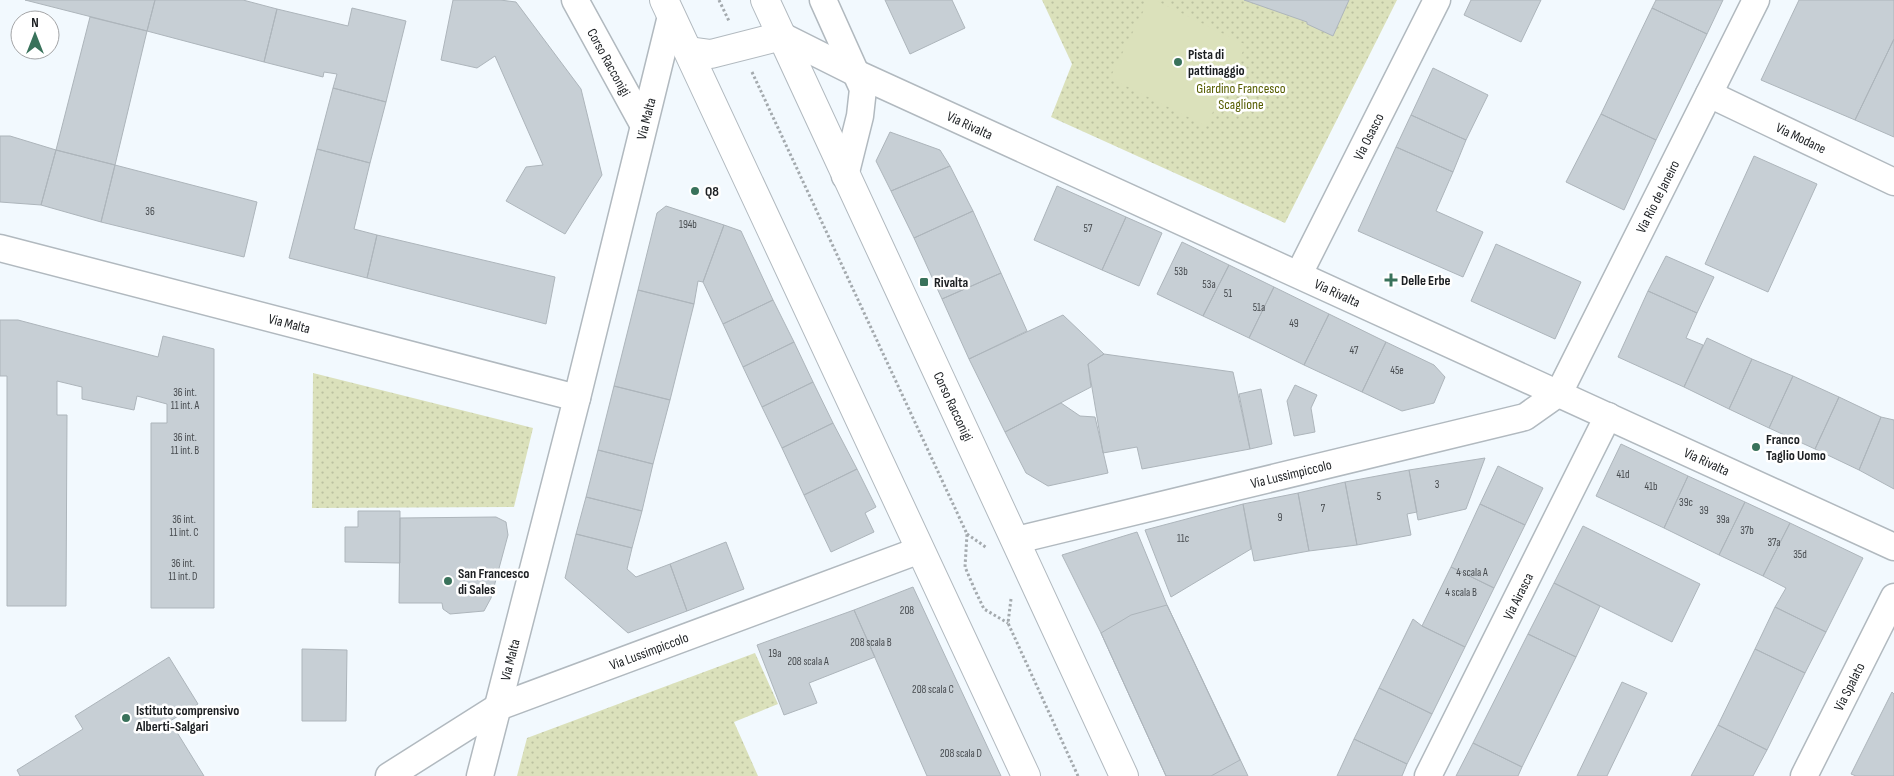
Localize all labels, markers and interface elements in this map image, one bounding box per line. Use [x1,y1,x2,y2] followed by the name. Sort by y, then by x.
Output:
[10,10,60,60] north arrow
[31,14,39,31] text: N
[583,26,634,99] street label: Corso Racconigi
[1188,46,1245,79] place label: Pista di pattinaggio
[1172,56,1184,68] marker: Pista di pattinaggio
[1196,80,1286,113] park label: Giardino Francesco Scaglione
[633,96,660,141] street label: Via Malta
[944,108,995,143] street label: Via Rivalta
[1350,110,1388,163] street label: Via Osasco
[1773,119,1829,157] street label: Via Modane
[1632,157,1683,236] street label: Via Rio de Janeiro
[705,183,719,200] place label: Q8
[689,185,701,197] marker: Q8
[145,205,155,218] house number: 36
[679,218,697,231] house number: 194b
[1084,222,1093,235] house number: 57
[1174,265,1188,278] house number: 53b
[1401,272,1451,289] place label: Delle Erbe
[934,274,969,291] place label: Rivalta
[1385,274,1397,286] marker: Delle Erbe
[918,276,930,288] marker: Rivalta
[1312,276,1363,311] street label: Via Rivalta
[1202,278,1216,291] house number: 53a
[1224,287,1232,300] house number: 51
[1253,301,1265,314] house number: 51a
[267,310,312,337] street label: Via Malta
[1289,317,1299,330] house number: 49
[1350,344,1359,357] house number: 47
[1390,364,1404,377] house number: 45e
[930,369,977,444] street label: Corso Racconigi
[171,386,199,412] house number: 36 int. 11 int. A
[171,431,199,457] house number: 36 int. 11 int. B
[1766,431,1826,464] place label: Franco Taglio Uomo
[1750,441,1762,453] marker: Franco Taglio Uomo
[1681,444,1732,480] street label: Via Rivalta
[1249,456,1334,492] street label: Via Lussimpiccolo
[1616,468,1630,481] house number: 41d
[1435,478,1440,491] house number: 3
[1644,480,1658,493] house number: 41b
[1377,490,1381,503] house number: 5
[1679,496,1693,509] house number: 39c
[1321,502,1326,515] house number: 7
[1699,504,1709,517] house number: 39
[1278,511,1283,524] house number: 9
[170,513,198,539] house number: 36 int. 11 int. C
[1716,513,1730,526] house number: 39a
[1740,524,1754,537] house number: 37b
[1177,532,1189,545] house number: 11c
[1767,536,1781,549] house number: 37a
[1793,548,1807,561] house number: 35d
[168,557,198,583] house number: 36 int. 11 int. D
[458,565,529,598] place label: San Francesco di Sales
[1456,566,1488,579] house number: 4 scala A
[1500,570,1537,623] street label: Via Airasca
[442,575,454,587] marker: San Francesco di Sales
[1445,586,1477,599] house number: 4 scala B
[900,604,914,617] house number: 208
[607,629,691,674] street label: Via Lussimpiccolo
[850,636,892,649] house number: 208 scala B
[497,637,524,683] street label: Via Malta
[769,647,781,660] house number: 19a
[787,655,829,668] house number: 208 scala A
[1830,660,1869,714] street label: Via Spalato
[912,683,954,696] house number: 208 scala C
[135,702,239,735] place label: Istituto comprensivo Alberti-Salgari
[120,712,132,724] marker: Istituto comprensivo Alberti-Salgari
[940,747,982,760] house number: 208 scala D

